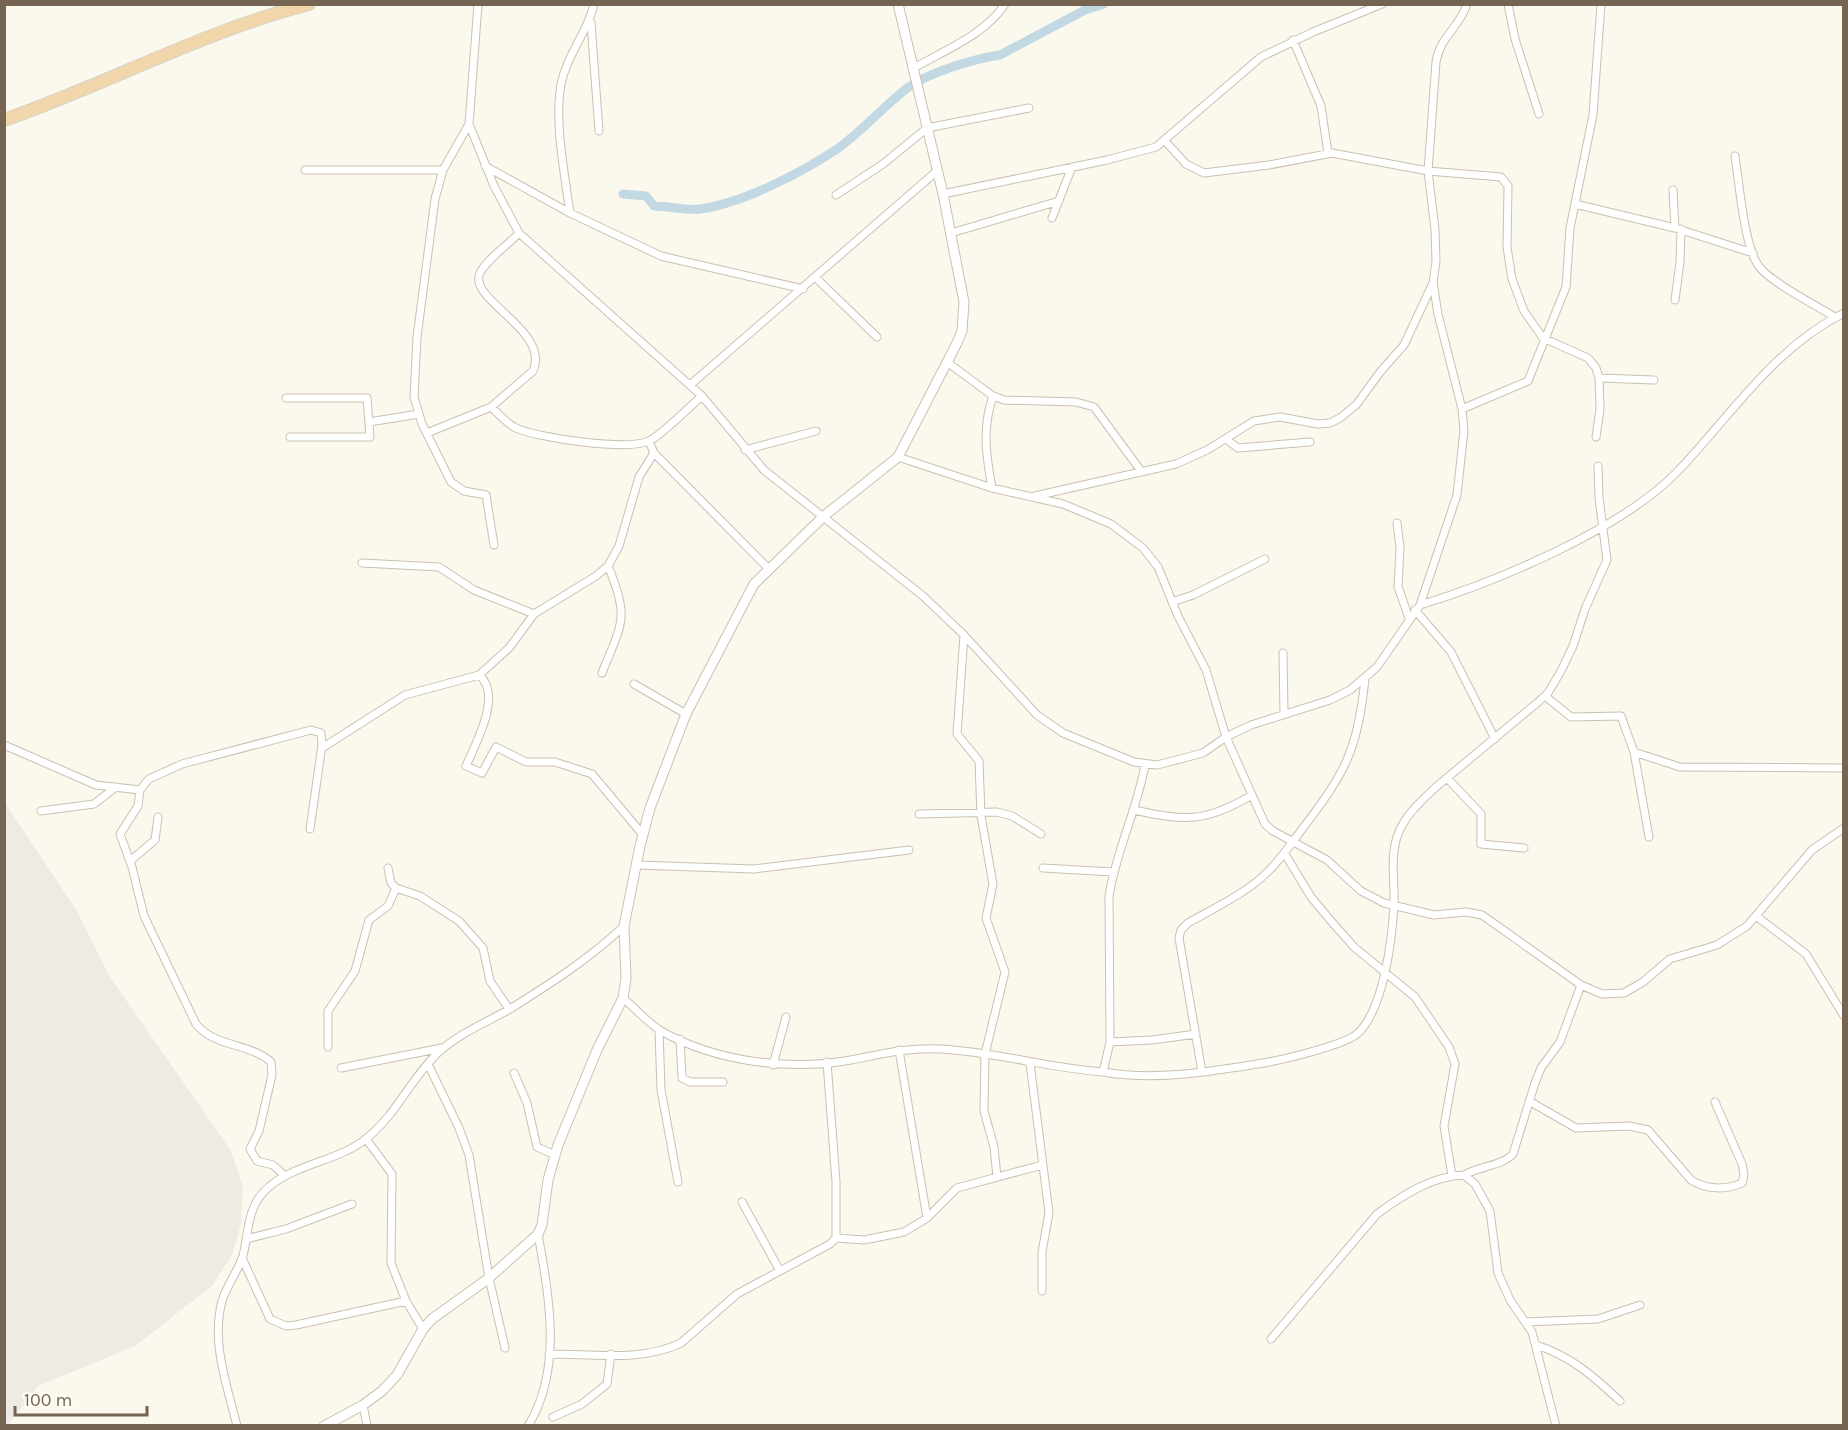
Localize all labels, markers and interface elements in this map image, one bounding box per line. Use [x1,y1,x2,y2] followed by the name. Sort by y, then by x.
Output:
[15,1379,147,1417] scale bar
[24,1389,72,1411] text: 100 m

